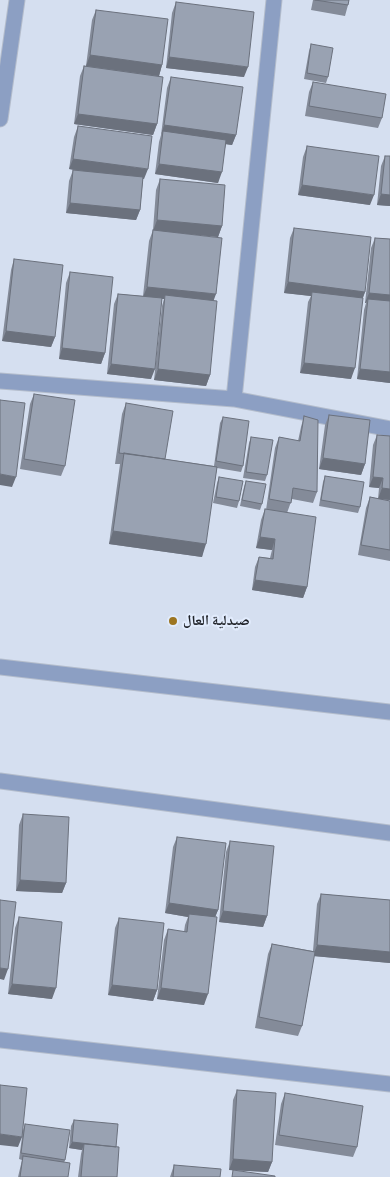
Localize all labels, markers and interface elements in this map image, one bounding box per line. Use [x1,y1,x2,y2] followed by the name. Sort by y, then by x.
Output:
[183,613,250,629] place label: صيدلية العال
[167,615,179,627] marker: صيدلية العال

